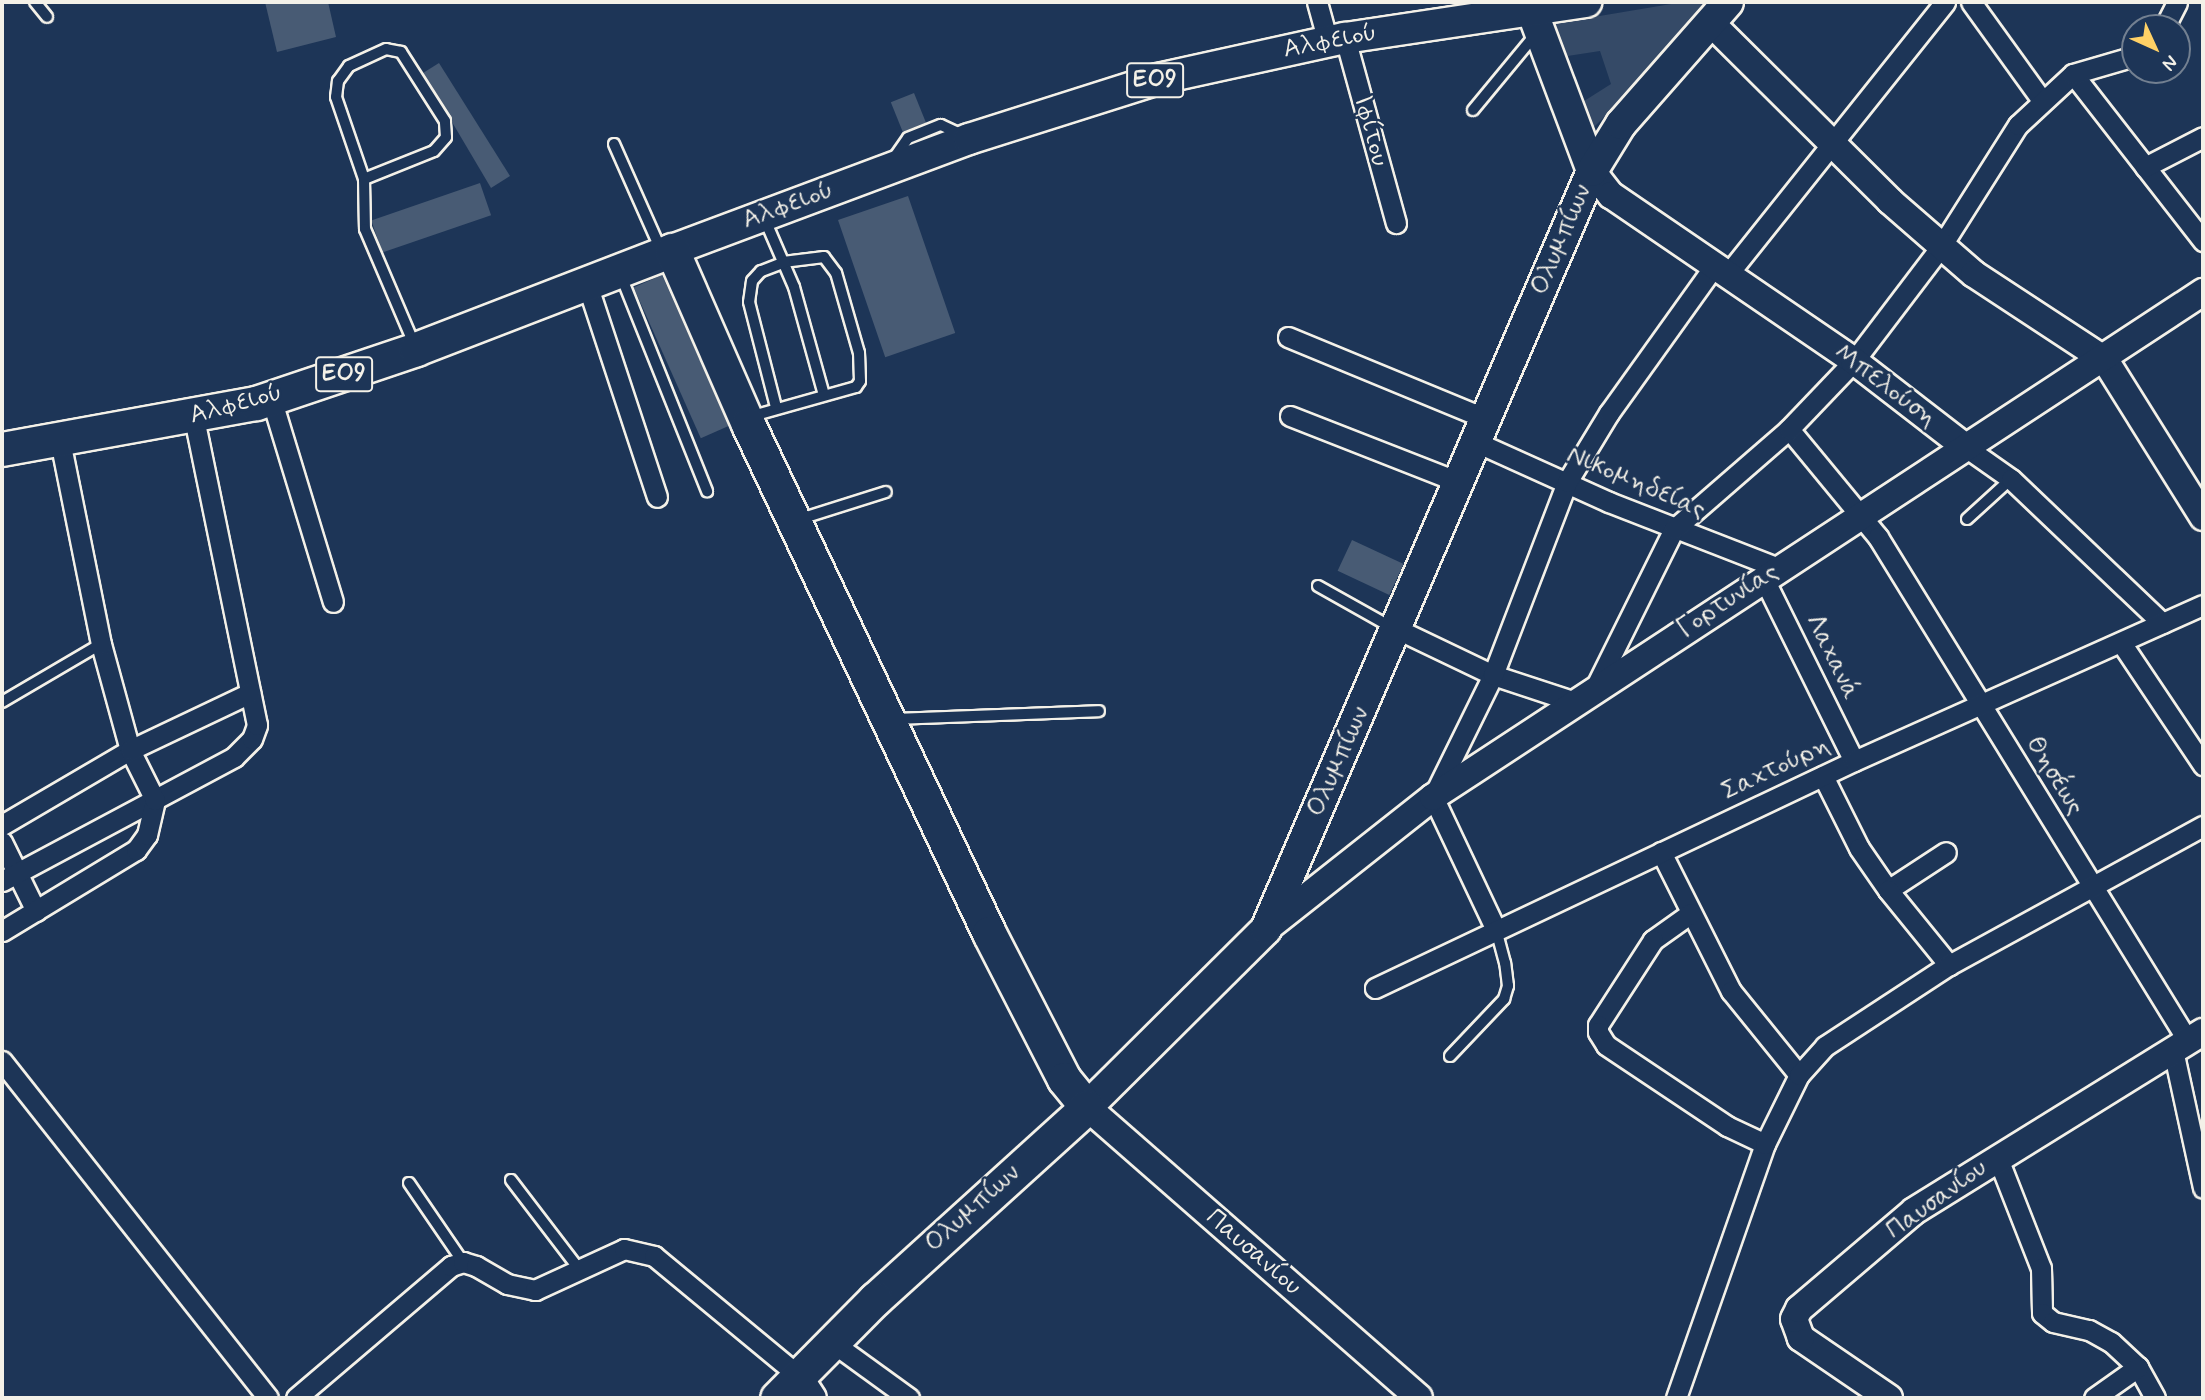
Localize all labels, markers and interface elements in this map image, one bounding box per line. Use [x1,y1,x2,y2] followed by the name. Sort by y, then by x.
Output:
[2121,14,2191,84] north arrow
[1281,18,1379,66] street label: Αλφειού
[2156,49,2183,76] text: N
[1125,60,1185,100] road number: ΕΟ9
[1346,92,1394,170] street label: Ιφίτου
[738,175,838,237] street label: Αλφειού
[1525,180,1599,300] street label: Ολυμπίων
[1828,337,1942,435] street label: Μπελούση
[314,354,374,394] road number: ΕΟ9
[186,378,286,432] street label: Αλφειού
[1562,440,1710,526] street label: Νικομηδείας
[1671,557,1785,645] street label: Γορτυνίας
[1798,609,1866,705] street label: Λαχανά
[1301,702,1377,822] street label: Ολυμπίων
[1717,730,1835,808] street label: Σαχτούρη
[2018,731,2090,821] street label: Θησέως
[1881,1153,1993,1247] street label: Παυσανίου
[919,1158,1027,1260] street label: Ολυμπίων
[1199,1203,1307,1303] street label: Παυσανίου

